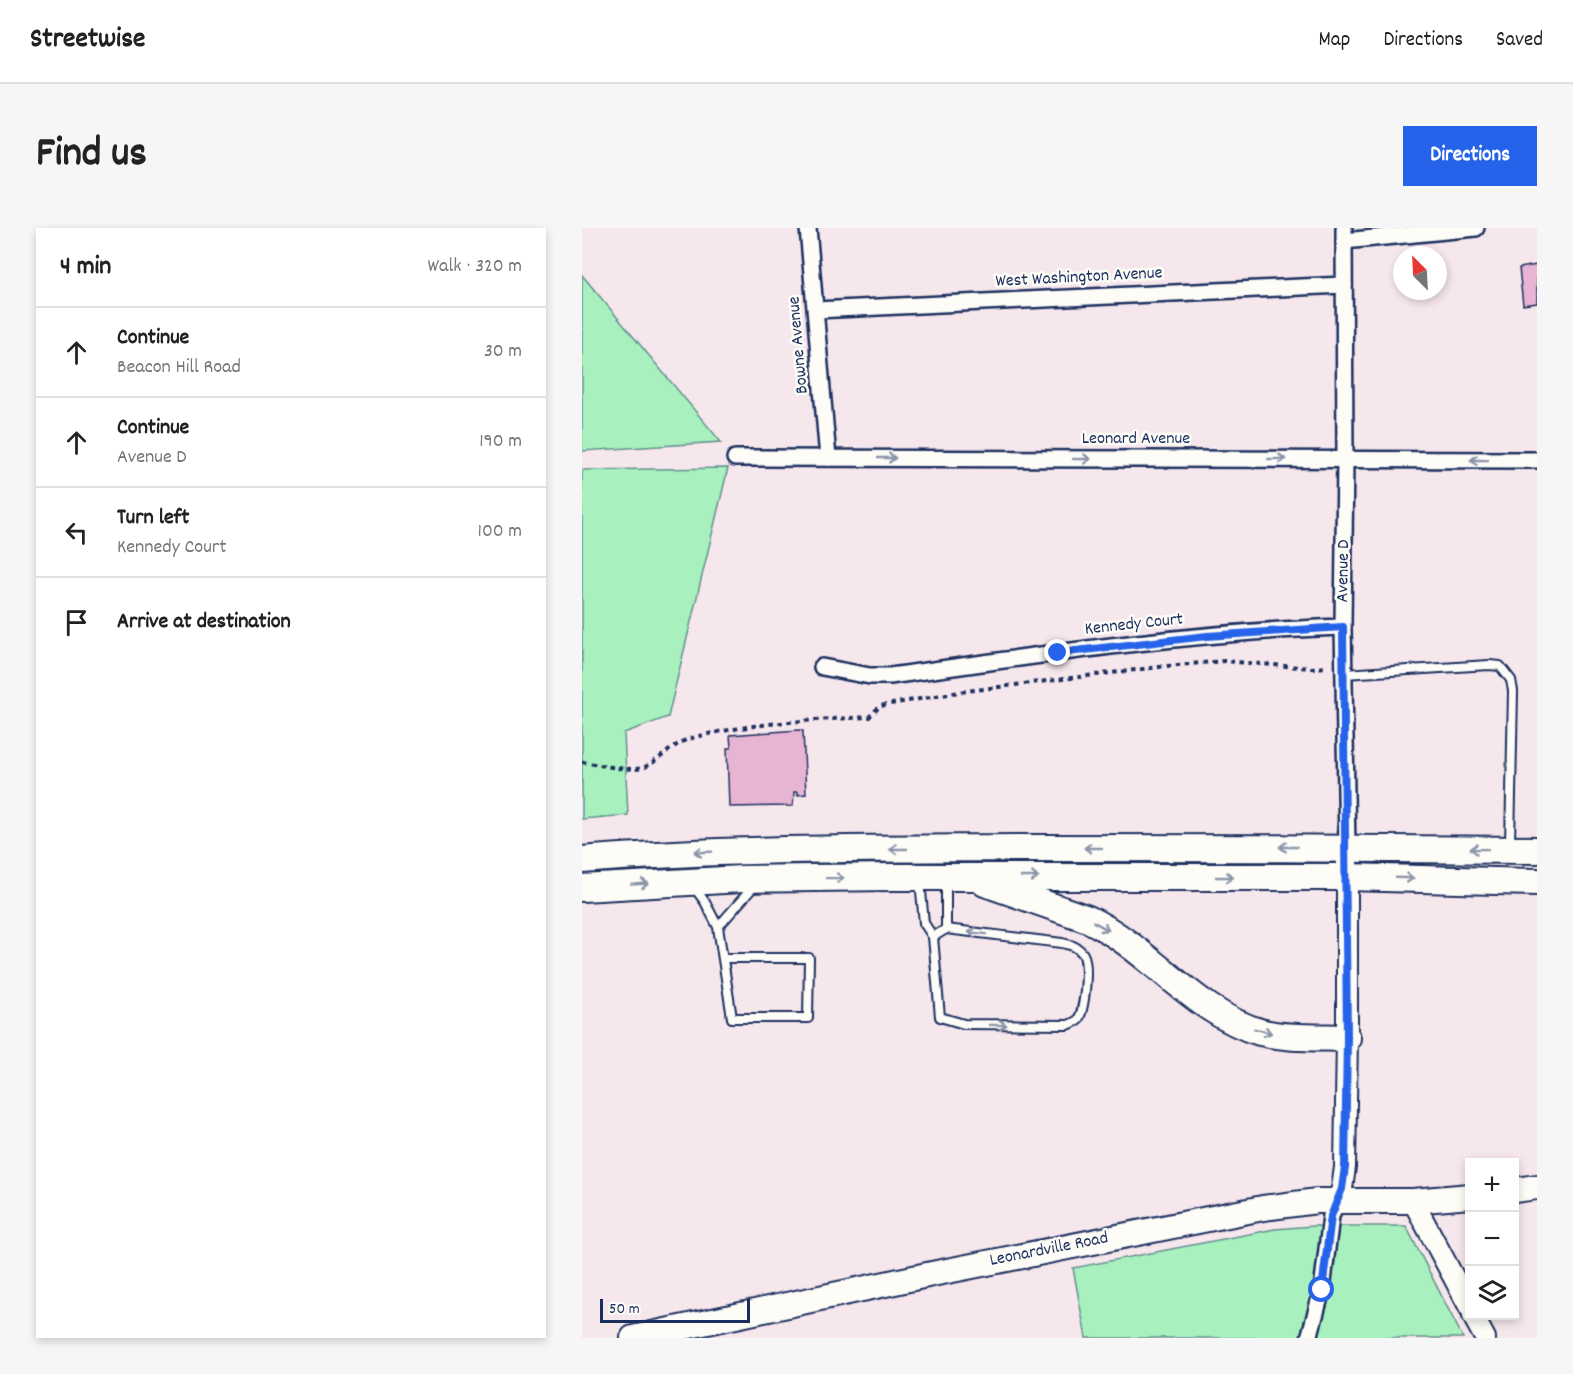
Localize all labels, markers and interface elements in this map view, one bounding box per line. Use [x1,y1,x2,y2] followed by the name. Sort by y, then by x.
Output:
[30,21,145,61] text: Streetwise
[1319,26,1350,56] text: Map
[1383,26,1463,56] text: Directions
[1496,26,1543,56] text: Saved
[36,126,147,186] text: Find us
[1403,126,1537,186] button: Directions
[1393,246,1447,300] north arrow
[60,249,111,286] text: 4 min
[428,253,522,281] text: Walk · 320 m
[995,261,1163,295] street label: West Washington Avenue
[782,295,816,395] street label: Bowne Avenue
[117,323,189,354] text: Continue
[60,336,93,369] icon: ahead
[484,338,522,366] text: 30 m
[117,354,241,382] text: Beacon Hill Road
[117,413,189,444] text: Continue
[60,426,93,459] icon: ahead
[1082,427,1190,452] street label: Leonard Avenue
[479,428,522,456] text: 190 m
[117,444,187,472] text: Avenue D
[876,452,896,464] one-way arrow
[1071,453,1091,465] one-way arrow
[1266,453,1286,465] one-way arrow
[1469,454,1489,466] one-way arrow
[117,503,189,534] text: Turn left
[60,516,93,549] icon: left
[478,518,522,546] text: 100 m
[117,534,227,562] text: Kennedy Court
[1331,539,1357,603] street label: Avenue D
[60,606,93,639] icon: arrive
[117,607,291,638] text: Arrive at destination
[1084,607,1185,643] street label: Kennedy Court
[1044,639,1070,665] route end
[1279,841,1299,853] one-way arrow
[1084,842,1104,854] one-way arrow
[889,843,909,855] one-way arrow
[1469,843,1489,855] one-way arrow
[694,847,714,858] one-way arrow
[1020,871,1040,883] one-way arrow
[1215,871,1235,883] one-way arrow
[825,872,845,884] one-way arrow
[1394,873,1414,884] one-way arrow
[630,878,650,889] one-way arrow
[1092,920,1109,932] one-way arrow
[968,927,988,938] one-way arrow
[987,1019,1007,1030] one-way arrow
[1253,1026,1272,1038] one-way arrow
[1465,1158,1519,1320] map controls
[1465,1158,1519,1212] button: +
[1465,1212,1519,1266] button: −
[988,1226,1110,1274] street label: Leonardville Road
[1465,1266,1519,1320] button: layers
[1308,1276,1334,1302] route start
[600,1296,750,1324] scale bar
[609,1298,640,1321] text: 50 m

